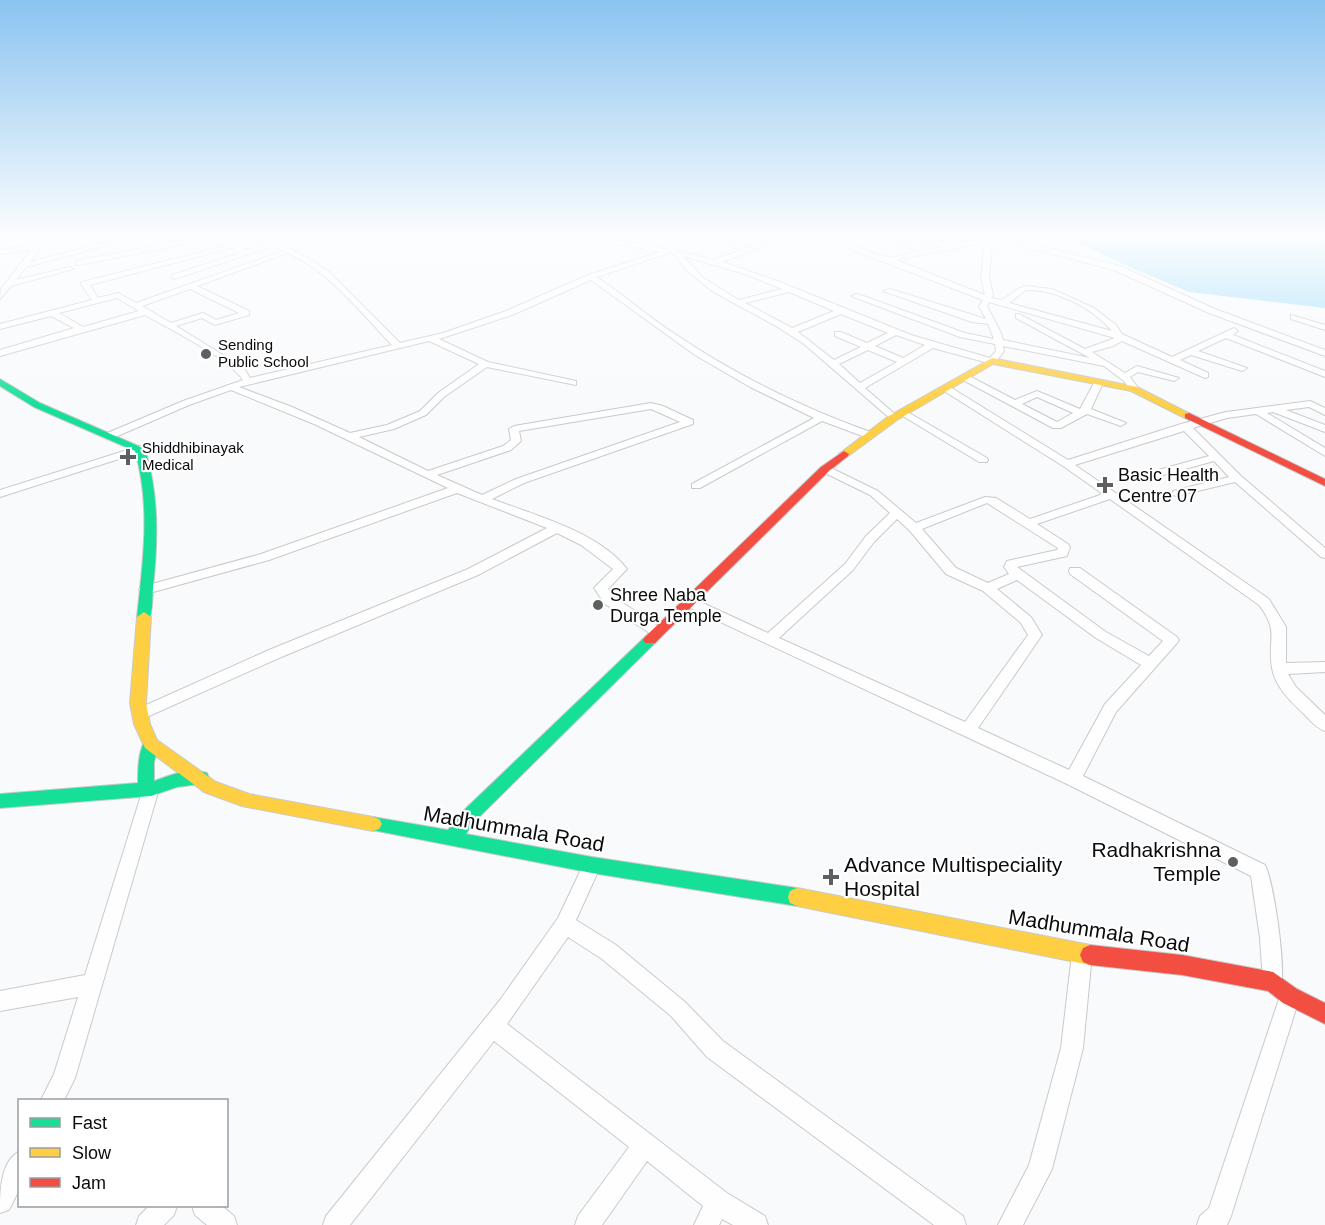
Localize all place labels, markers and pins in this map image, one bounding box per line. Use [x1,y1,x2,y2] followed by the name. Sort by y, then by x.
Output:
[218,336,309,370] place label: Sending Public School
[199,347,213,361] marker: Sending Public School
[142,439,244,473] place label: Shiddhibinayak Medical
[119,448,137,466] marker: Shiddhibinayak Medical
[1118,465,1219,506] place label: Basic Health Centre 07
[1096,476,1114,494] marker: Basic Health Centre 07
[610,585,722,626] place label: Shree Naba Durga Temple
[591,598,605,612] marker: Shree Naba Durga Temple
[1091,838,1221,885] place label: Radhakrishna Temple
[844,853,1063,900] place label: Advance Multispeciality Hospital
[1226,855,1240,869] marker: Radhakrishna Temple
[822,868,840,886] marker: Advance Multispeciality Hospital

